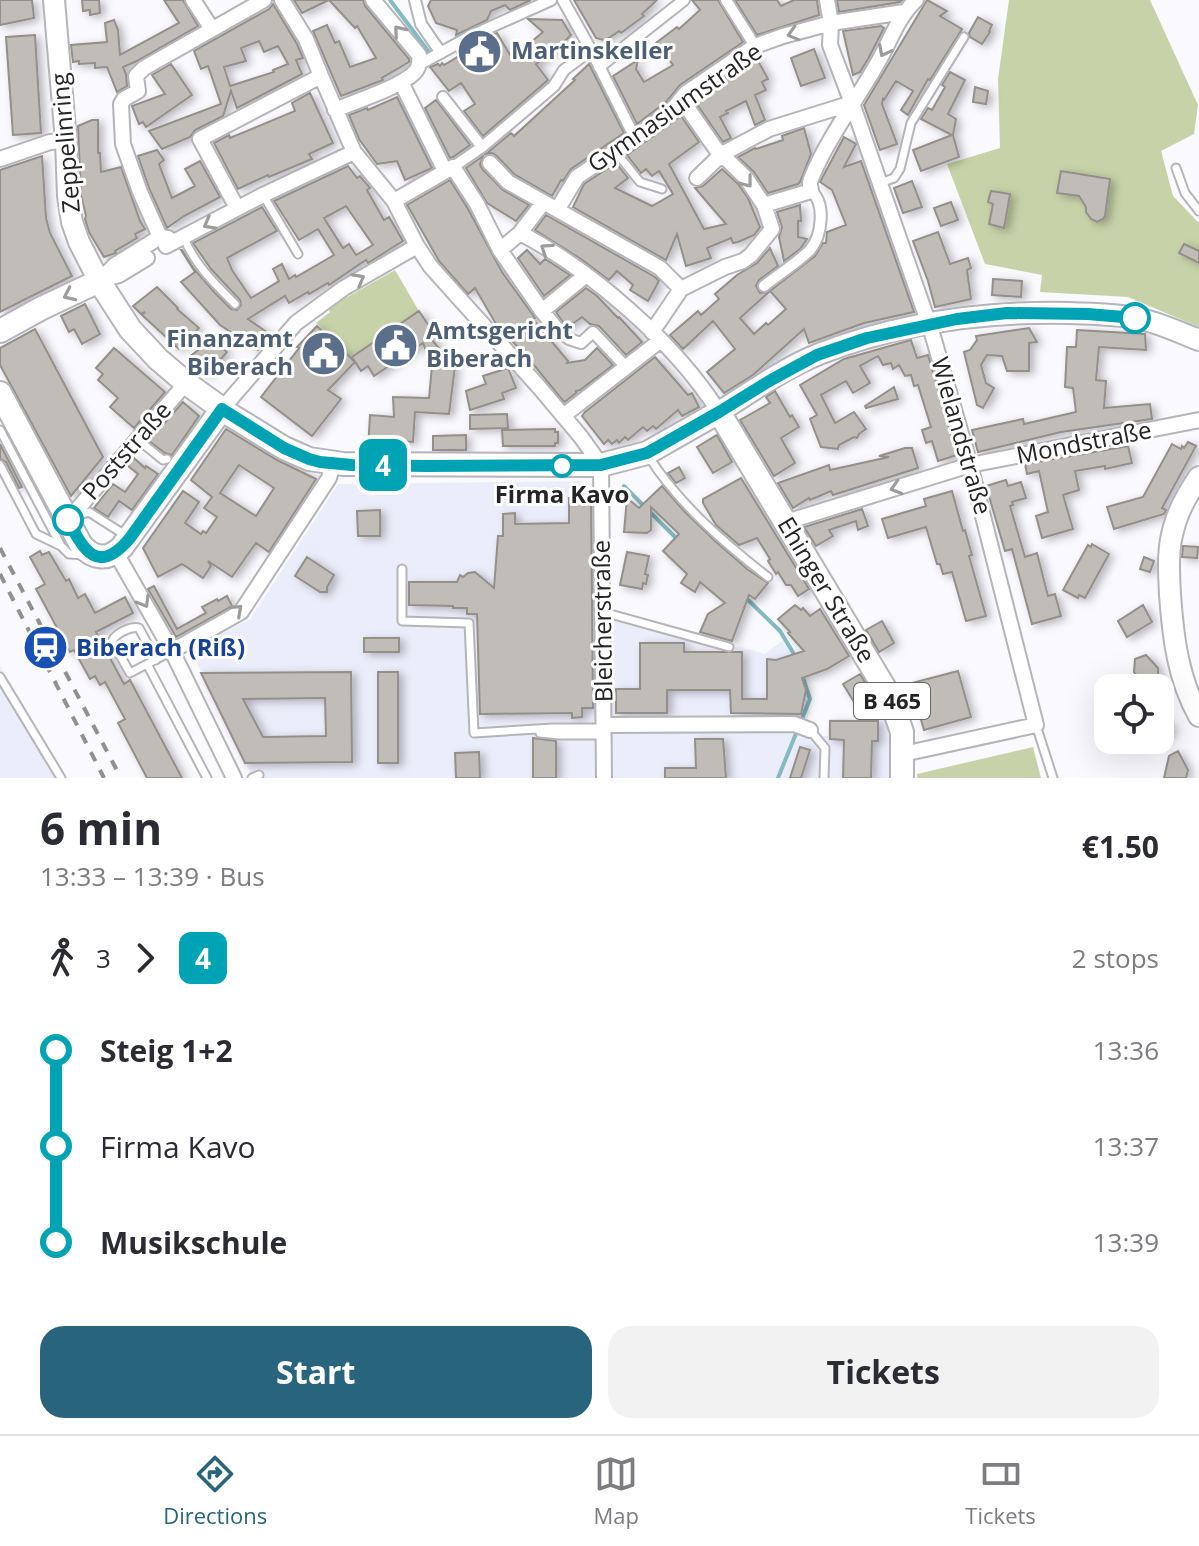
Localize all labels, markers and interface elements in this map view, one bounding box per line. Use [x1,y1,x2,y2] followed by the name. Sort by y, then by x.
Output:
[786,24,800,41] one-way arrow
[394,26,409,40] one-way arrow
[456,27,504,75] public building icon: Martinskeller
[511,33,673,66] place label: Martinskeller
[580,34,768,179] street label: Gymnasiumstraße
[878,43,894,58] one-way arrow
[42,72,87,215] street label: Zeppelinring
[738,173,752,188] one-way arrow
[203,214,218,230] one-way arrow
[541,244,555,259] one-way arrow
[350,273,365,289] one-way arrow
[63,285,78,301] one-way arrow
[1120,303,1150,333] unlabelled marker
[426,313,573,374] place label: Amtsgericht Biberach
[166,321,293,382] place label: Finanzamt Biberach
[371,321,419,369] public building icon: Amtsgericht Biberach
[300,329,348,377] public building icon: Finanzamt Biberach
[924,353,1001,518] street label: Wielandstraße
[74,394,178,506] street label: Poststraße
[1013,412,1154,471] street label: Mondstraße
[357,439,409,491] line badge: 4
[375,446,391,484] text: 4
[551,455,573,477] marker: Firma Kavo
[495,477,629,510] place label: Firma Kavo
[889,479,903,495] one-way arrow
[53,505,83,535] unlabelled marker
[771,510,884,668] street label: Ehinger Straße
[584,540,619,702] street label: Bleicherstraße
[134,594,150,608] one-way arrow
[228,605,242,619] one-way arrow
[21,624,69,672] station icon: Biberach (Riß)
[76,630,245,663] place label: Biberach (Riß)
[1094,674,1174,754] map controls
[1094,674,1174,754] button: locate
[854,683,930,719] road number: B 465
[40,798,162,858] text: 6 min
[1082,826,1159,867] text: €1.50
[40,858,265,894] text: 13:33 – 13:39 · Bus
[40,936,84,980] icon: walk
[123,936,167,980] icon: forward
[195,939,211,977] text: 4
[96,940,111,976] text: 3
[1072,940,1159,976] text: 2 stops
[100,1030,233,1071] text: Steig 1+2
[1093,1032,1159,1068] text: 13:36
[100,1126,256,1167] text: Firma Kavo
[1093,1128,1159,1164] text: 13:37
[100,1222,287,1263] text: Musikschule
[1093,1224,1159,1260] text: 13:39
[40,1326,592,1418] button: Start
[608,1326,1159,1418] button: Tickets
[163,1452,267,1530] tab: Directions
[594,1452,639,1530] tab: Map
[965,1452,1036,1530] tab: Tickets

